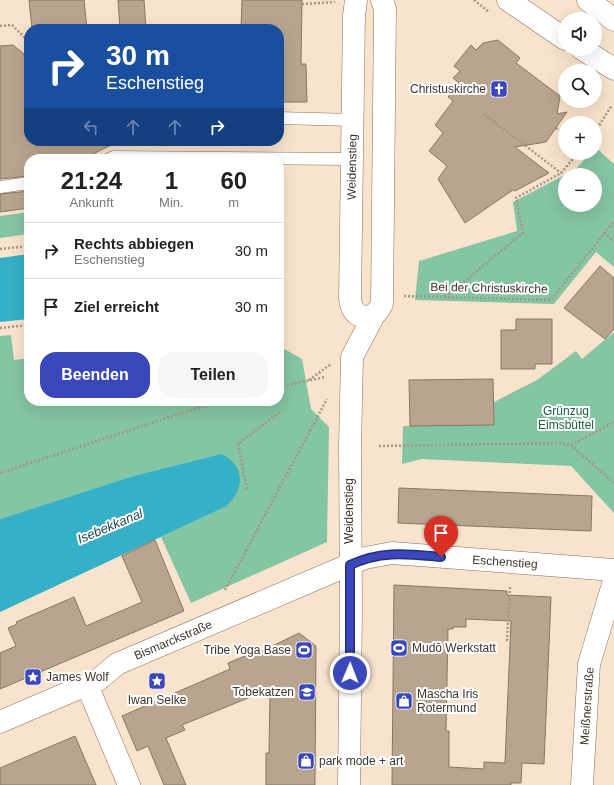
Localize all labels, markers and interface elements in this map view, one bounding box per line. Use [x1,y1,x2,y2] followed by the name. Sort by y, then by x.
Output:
[558,12,602,212] map controls
[558,12,602,56] button: sound
[40,40,92,92] icon: right
[106,40,170,71] text: 30 m
[558,64,602,108] button: search
[106,73,204,93] text: Eschenstieg
[489,79,509,99] church icon: Christuskirche
[410,82,486,96] place label: Christuskirche
[80,116,102,138] icon: left
[122,116,144,138] icon: ahead
[164,116,186,138] icon: ahead
[206,116,228,138] icon: right
[558,116,602,160] button: +
[344,134,360,200] street label: Weidenstieg
[61,167,122,194] text: 21:24
[165,167,178,194] text: 1
[220,167,247,194] text: 60
[558,168,602,212] button: −
[69,195,114,210] text: Ankunft
[159,195,184,210] text: Min.
[228,195,239,210] text: m
[74,235,194,252] text: Rechts abbiegen
[40,240,62,262] icon: right
[235,242,268,259] text: 30 m
[74,252,145,267] text: Eschenstieg
[430,280,548,296] street label: Bei der Christuskirche
[40,296,62,318] icon: arrive
[74,298,159,315] text: Ziel erreicht
[235,298,268,315] text: 30 m
[40,352,150,398] button: Beenden
[158,352,268,398] button: Teilen
[538,404,594,432] park label: Grünzug Eimsbüttel
[342,478,356,544] street label: Weidenstieg
[75,505,146,546] water label: Isebekkanal
[424,516,458,557] pin
[430,522,452,544] icon: arrive
[472,553,538,571] street label: Eschenstieg
[132,617,214,663] street label: Bismarckstraße
[389,638,409,658] sports icon: Mudō Werkstatt
[294,640,314,660] sports icon: Tribe Yoga Base
[412,641,496,655] place label: Mudō Werkstatt
[203,643,291,657] place label: Tribe Yoga Base
[329,652,371,694] position arrow
[577,666,597,745] street label: Meißnerstraße
[23,667,43,687] place icon: James Wolf
[46,670,109,684] place label: James Wolf
[147,671,167,691] place icon: Iwan Selke
[297,682,317,702] school or university icon: Tobekatzen
[233,685,294,699] place label: Tobekatzen
[417,687,478,715] place label: Mascha Iris Rotermund
[394,691,414,711] shop icon: Mascha Iris Rotermund
[128,693,187,707] place label: Iwan Selke
[296,751,316,771] shop icon: park mode + art
[319,754,404,768] place label: park mode + art

